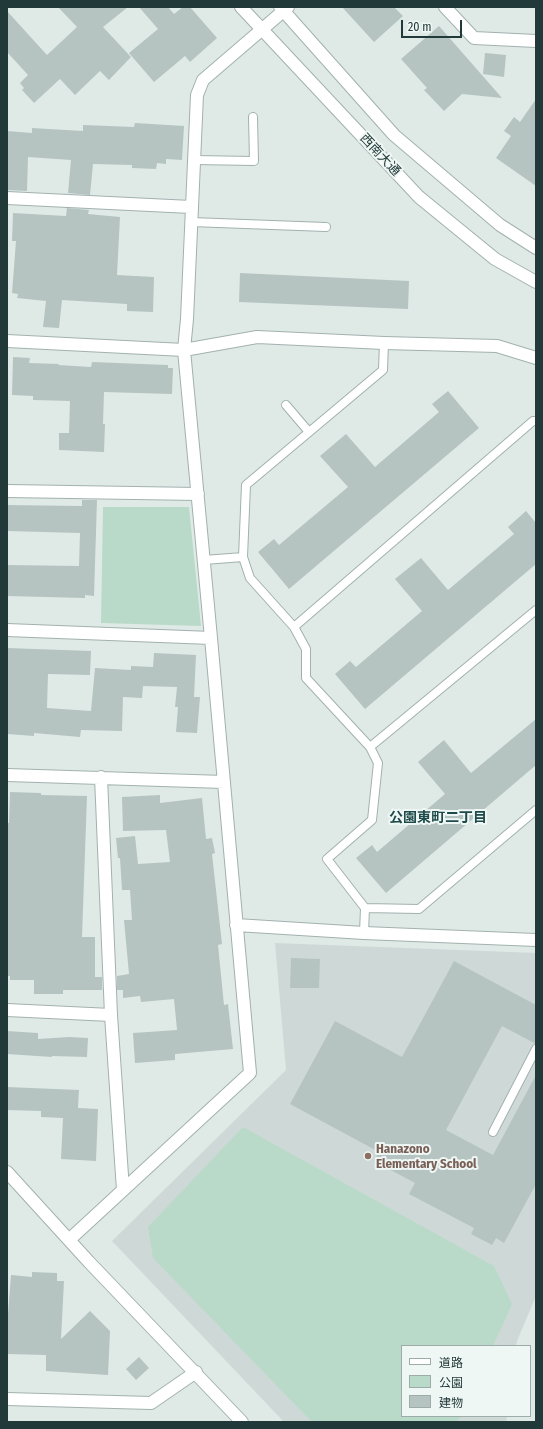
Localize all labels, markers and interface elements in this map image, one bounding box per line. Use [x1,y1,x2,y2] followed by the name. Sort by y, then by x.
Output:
[403,12,464,38] scale bar
[408,20,432,34] text: 20 m
[357,131,403,179] street label: 西南大通
[389,810,487,826] district label: 公園東町二丁目
[376,1141,477,1172] place label: Hanazono Elementary School
[363,1151,373,1161] marker: Hanazono Elementary School
[401,1345,531,1417] legend
[439,1356,463,1370] text: 道路
[439,1376,463,1390] text: 公園
[439,1396,463,1410] text: 建物

